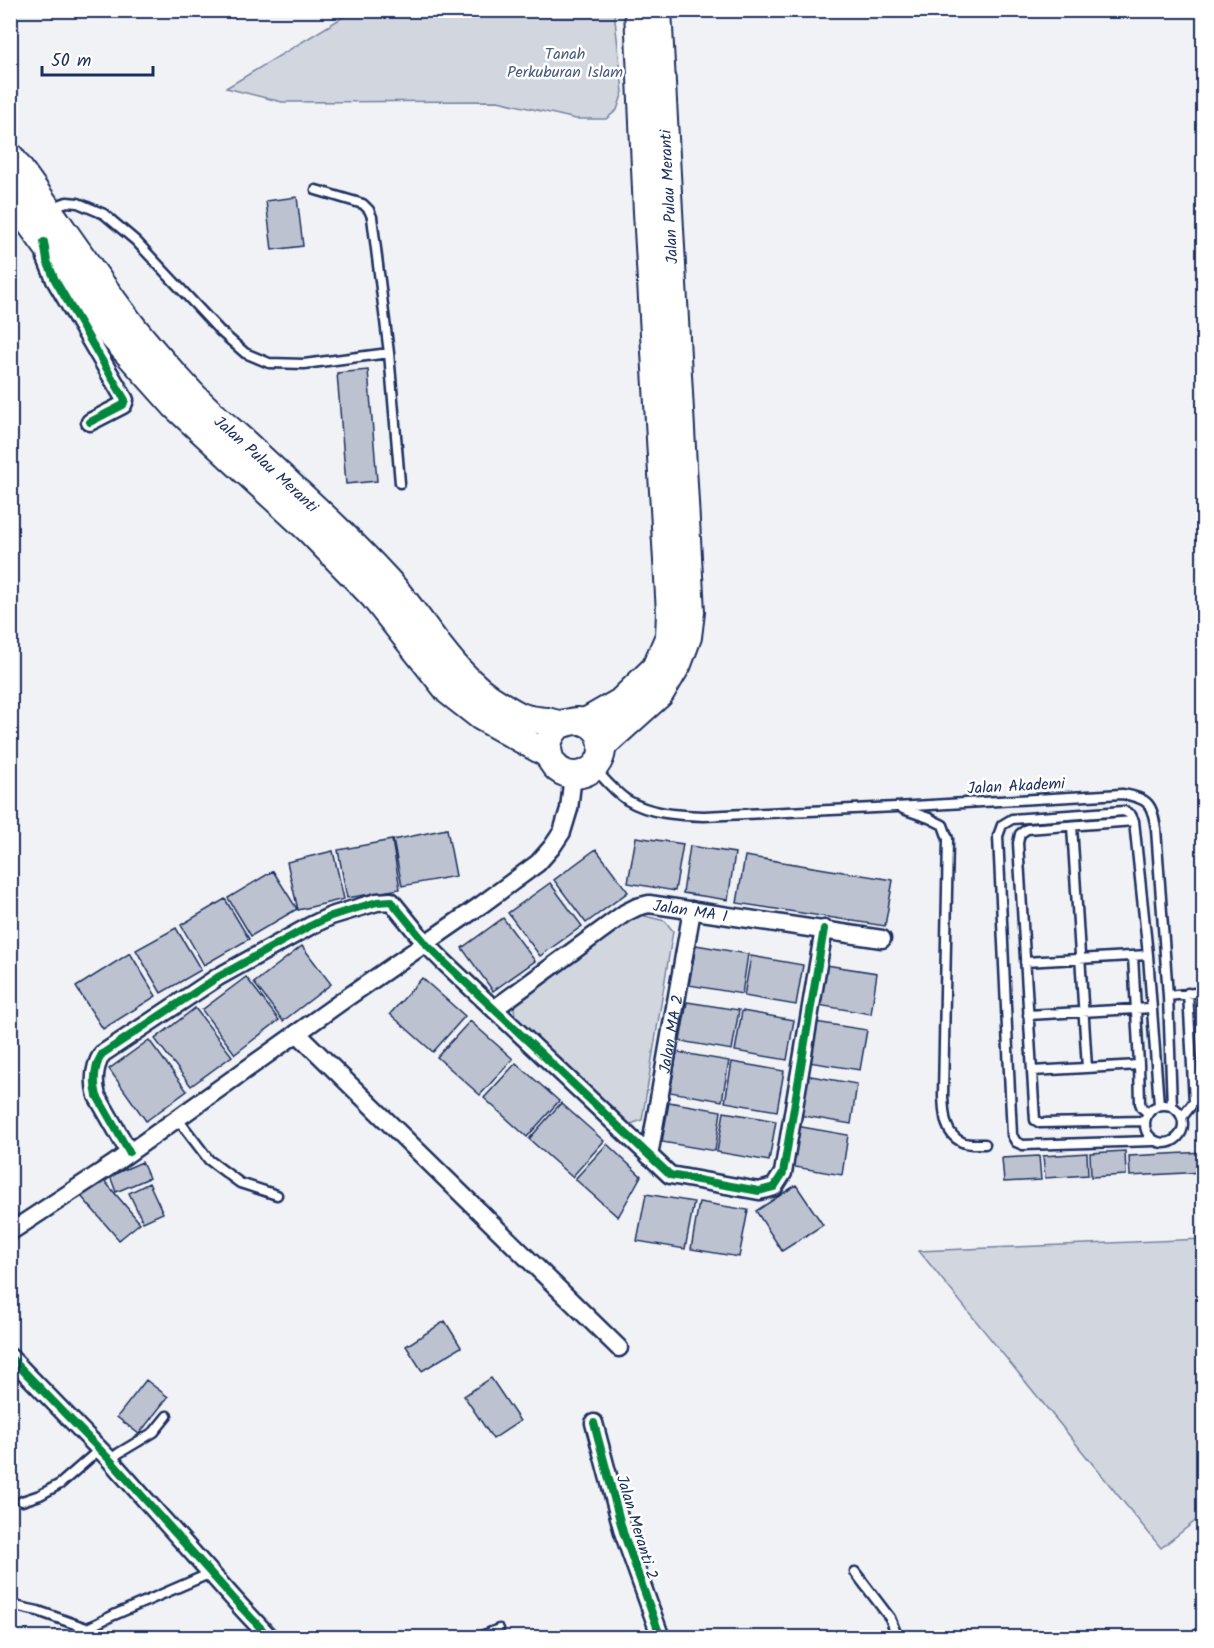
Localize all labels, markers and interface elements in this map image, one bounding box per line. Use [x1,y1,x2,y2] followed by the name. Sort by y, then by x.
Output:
[42,39,153,77] scale bar
[507,42,623,85] park label: Tanah Perkuburan Islam
[51,47,91,76] text: 50 m
[653,128,685,265] street label: Jalan Pulau Meranti
[208,410,325,520] street label: Jalan Pulau Meranti
[967,771,1067,802] street label: Jalan Akademi
[651,894,729,930] street label: Jalan MA 1
[653,993,691,1075] street label: Jalan MA 2
[609,1472,664,1583] street label: Jalan Meranti 2

